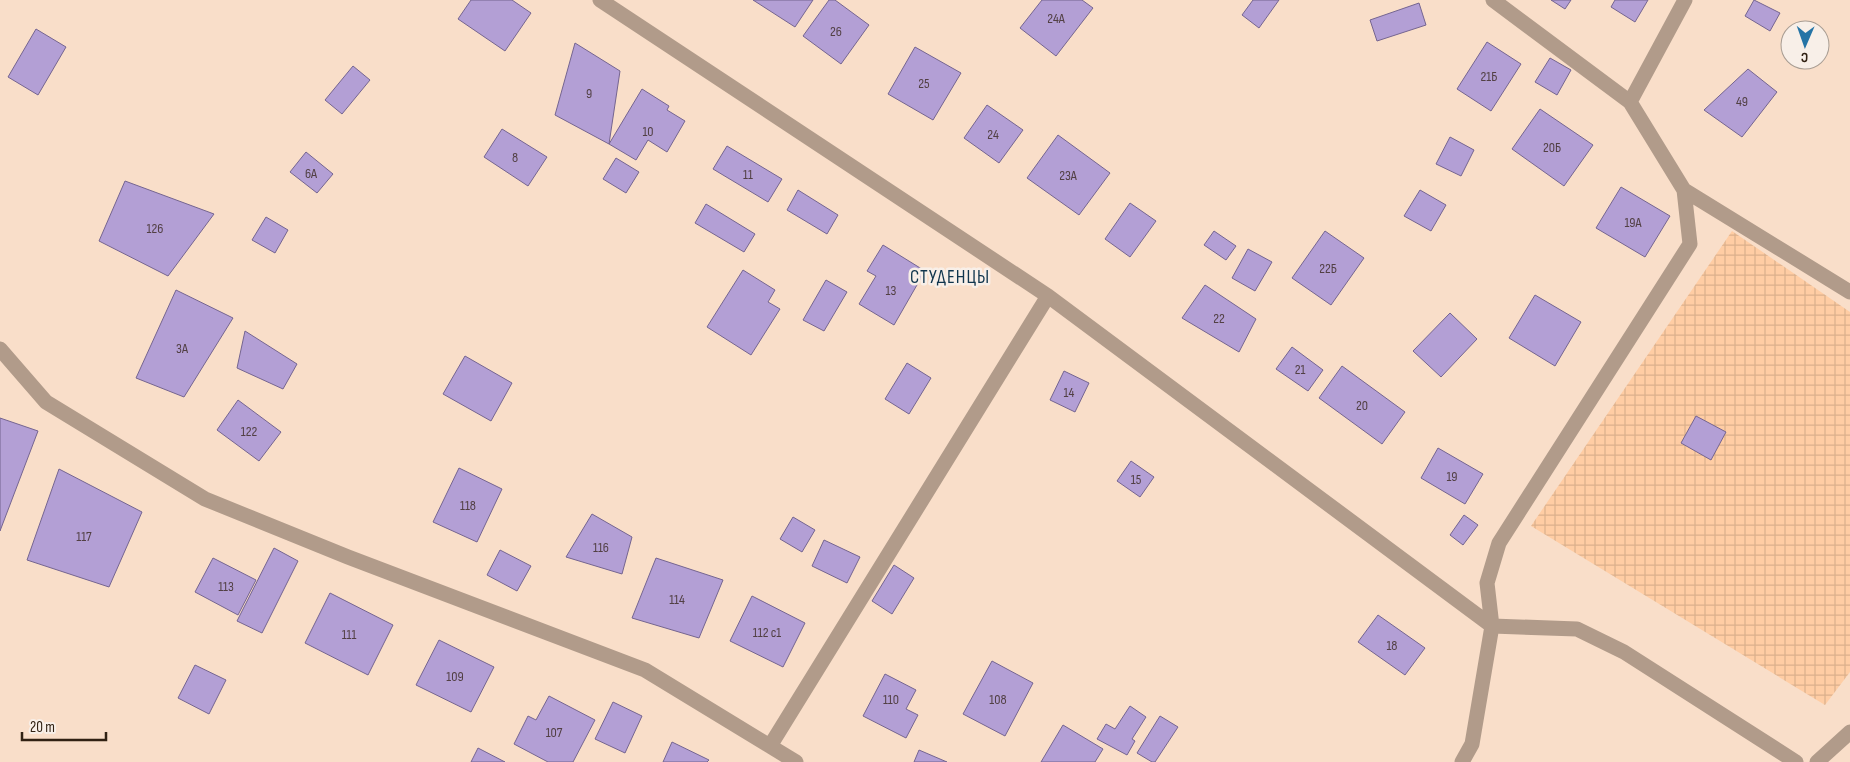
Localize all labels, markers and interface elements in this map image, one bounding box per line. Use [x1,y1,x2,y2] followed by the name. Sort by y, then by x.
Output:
[1047,10,1066,27] house number: 24А
[1780,20,1830,70] north arrow
[830,23,842,40] house number: 26
[1801,49,1808,66] text: С
[1481,68,1497,85] house number: 21Б
[918,75,930,92] house number: 25
[586,85,592,102] house number: 9
[1736,93,1748,110] house number: 49
[642,123,654,140] house number: 10
[987,126,999,143] house number: 24
[1543,139,1561,156] house number: 20Б
[512,149,518,166] house number: 8
[305,165,318,182] house number: 6А
[743,166,753,183] house number: 11
[1059,167,1078,184] house number: 23А
[1624,214,1643,231] house number: 19А
[147,220,163,237] house number: 126
[1319,260,1337,277] house number: 22Б
[910,266,990,289] district label: СТУДЕНЦЫ
[886,282,897,299] house number: 13
[1213,310,1225,327] house number: 22
[176,340,189,357] house number: 3А
[1295,361,1305,378] house number: 21
[1064,384,1075,401] house number: 14
[1356,397,1368,414] house number: 20
[241,423,258,440] house number: 122
[1446,468,1458,485] house number: 19
[1131,471,1142,488] house number: 15
[460,497,476,514] house number: 118
[76,528,92,545] house number: 117
[593,539,609,556] house number: 116
[218,578,234,595] house number: 113
[669,591,685,608] house number: 114
[753,624,781,641] house number: 112 с1
[342,626,356,643] house number: 111
[1386,637,1398,654] house number: 18
[446,668,464,685] house number: 109
[883,691,899,708] house number: 110
[989,691,1007,708] house number: 108
[22,710,106,742] scale bar
[30,718,55,737] text: 20 m
[546,724,563,741] house number: 107

